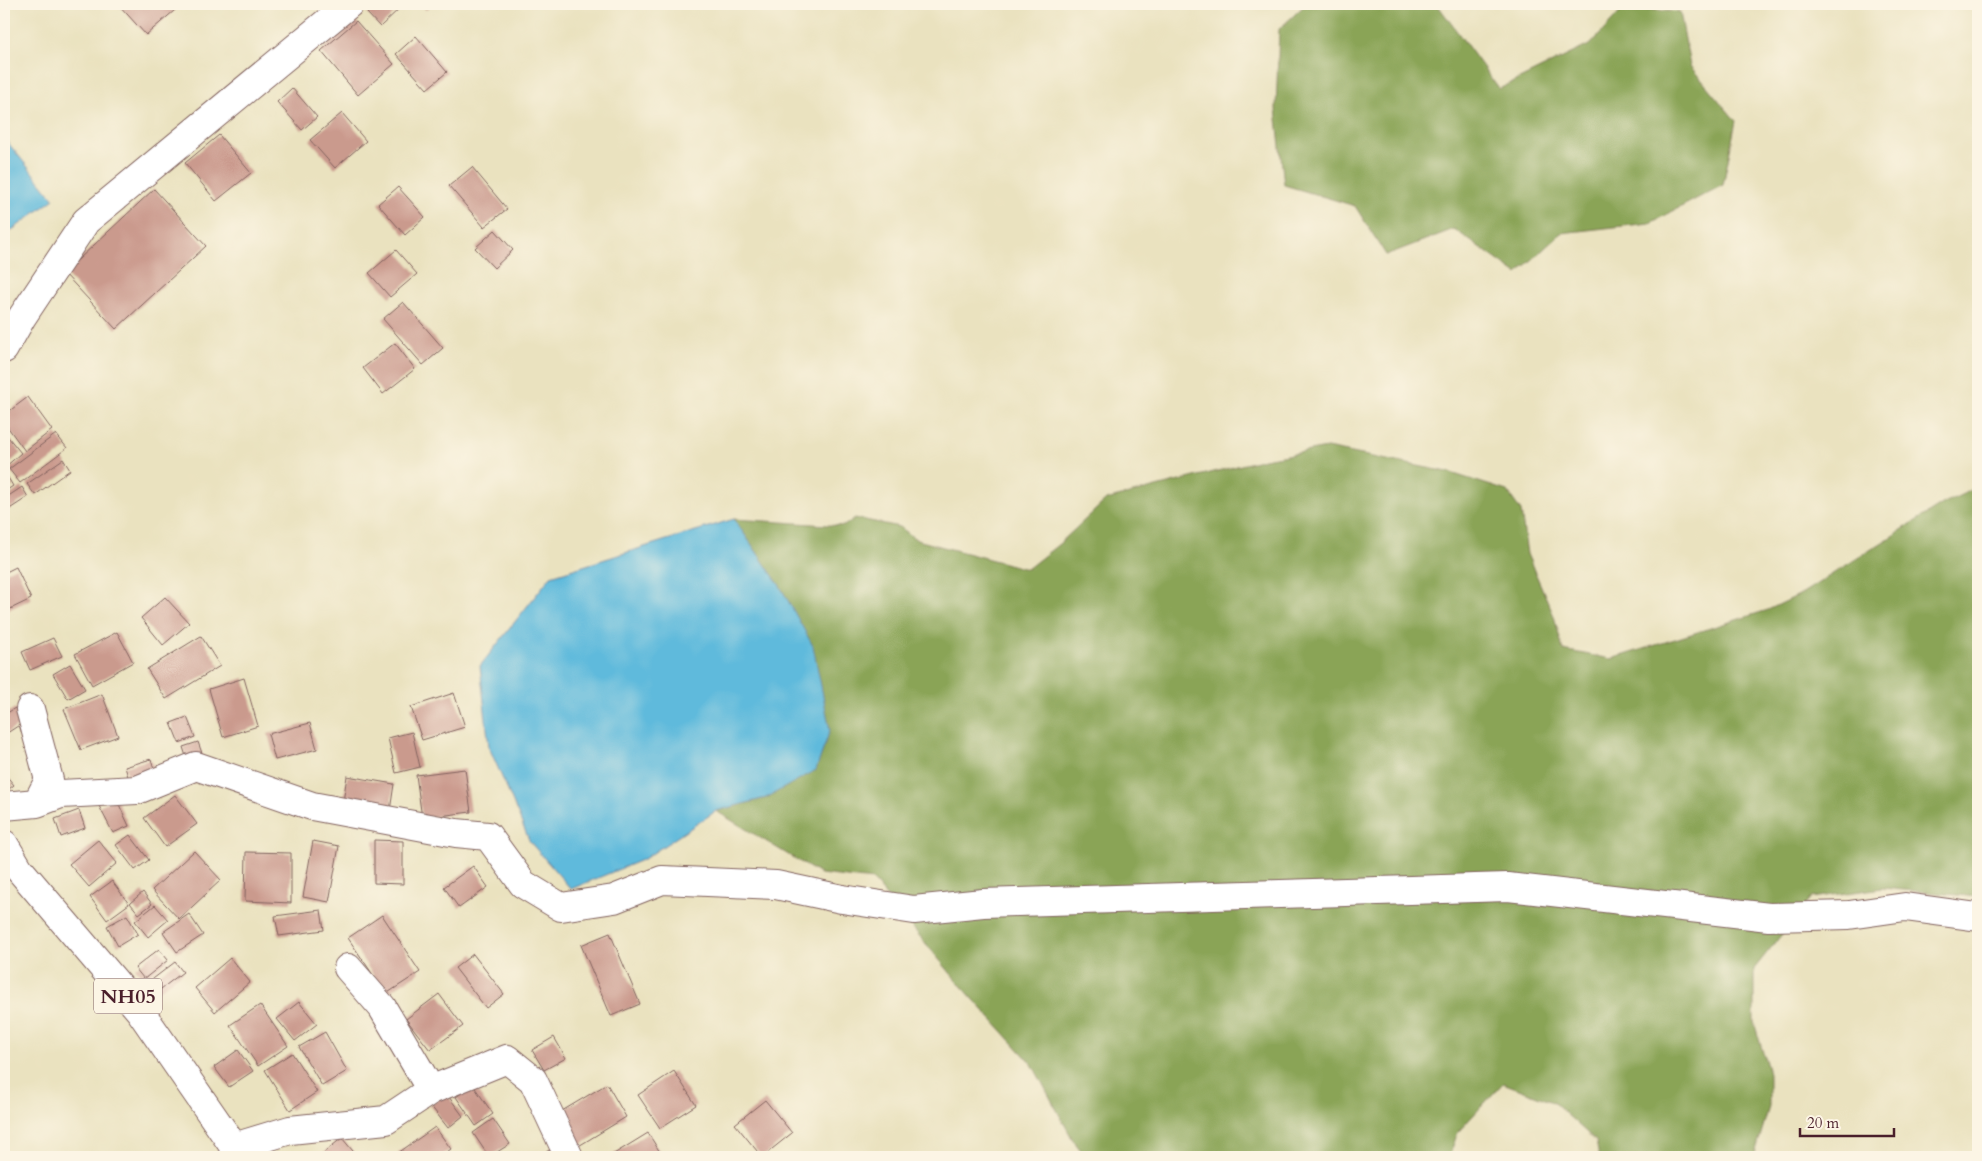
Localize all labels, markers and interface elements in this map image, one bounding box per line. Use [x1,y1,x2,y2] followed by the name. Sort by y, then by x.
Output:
[94,978,162,1014] road number: NH05
[1800,1106,1893,1138] scale bar
[1807,1113,1839,1133] text: 20 m

